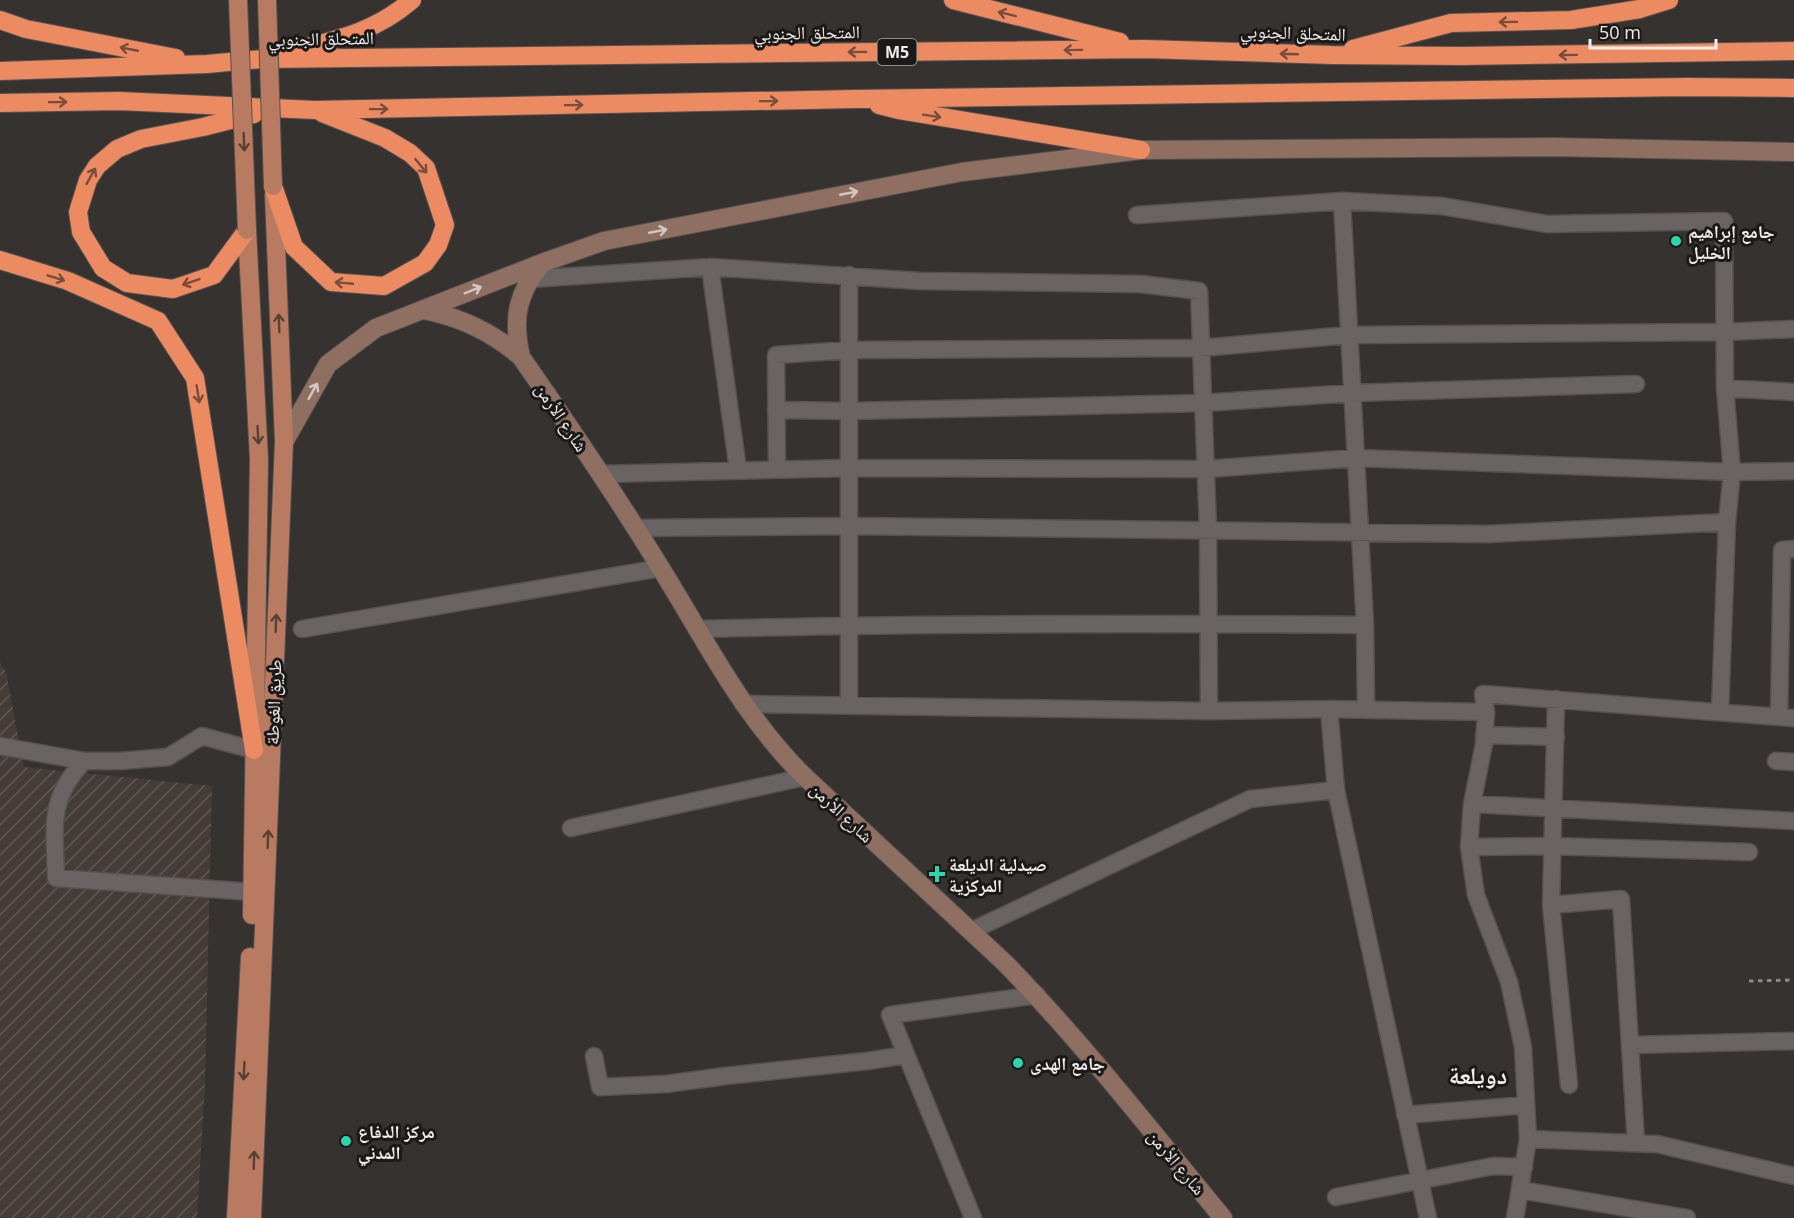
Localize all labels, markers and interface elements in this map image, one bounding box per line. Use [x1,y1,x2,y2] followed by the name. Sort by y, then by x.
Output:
[998,7,1017,19] one-way arrow
[1590,12,1716,50] scale bar
[1499,16,1519,27] one-way arrow
[1240,18,1346,49] street label: المتحلق الجنوبي
[754,19,860,48] street label: المتحلق الجنوبي
[1599,20,1641,44] text: 50 m
[268,25,374,54] street label: المتحلق الجنوبي
[878,39,916,65] road number: M5
[120,43,140,54] one-way arrow
[1063,44,1083,55] one-way arrow
[847,46,867,58] one-way arrow
[1279,48,1299,59] one-way arrow
[1558,49,1578,60] one-way arrow
[759,95,779,107] one-way arrow
[48,96,68,108] one-way arrow
[564,99,584,111] one-way arrow
[369,103,389,115] one-way arrow
[921,110,941,121] one-way arrow
[238,132,249,152] one-way arrow
[414,158,427,174] one-way arrow
[85,168,97,185] one-way arrow
[839,187,859,198] one-way arrow
[1688,219,1775,264] place label: جامع إبراهيم الخليل
[647,225,667,236] one-way arrow
[1669,234,1683,248] marker: جامع إبراهيم الخليل
[46,273,65,284] one-way arrow
[335,277,355,288] one-way arrow
[182,278,201,289] one-way arrow
[463,284,481,295] one-way arrow
[274,314,285,334] one-way arrow
[530,378,594,456] street label: شارع الأرمن
[193,383,204,403] one-way arrow
[307,383,319,400] one-way arrow
[253,424,264,444] one-way arrow
[271,614,282,633] one-way arrow
[260,659,286,745] street label: طريق الغوطة
[805,777,879,847] street label: شارع الأرمن
[262,829,273,849] one-way arrow
[949,852,1047,897] place label: صيدلية الديلعة المركزية
[930,867,944,881] marker: صيدلية الديلعة المركزية
[1030,1051,1105,1076] place label: جامع الهدى
[1011,1056,1025,1070] marker: جامع الهدى
[1449,1058,1507,1091] district label: دويلعة
[238,1060,249,1080] one-way arrow
[358,1119,435,1167] place label: مركز الدفاع المدني
[1143,1124,1211,1200] street label: شارع الأرمن
[339,1134,353,1148] marker: مركز الدفاع المدني
[249,1150,260,1170] one-way arrow

